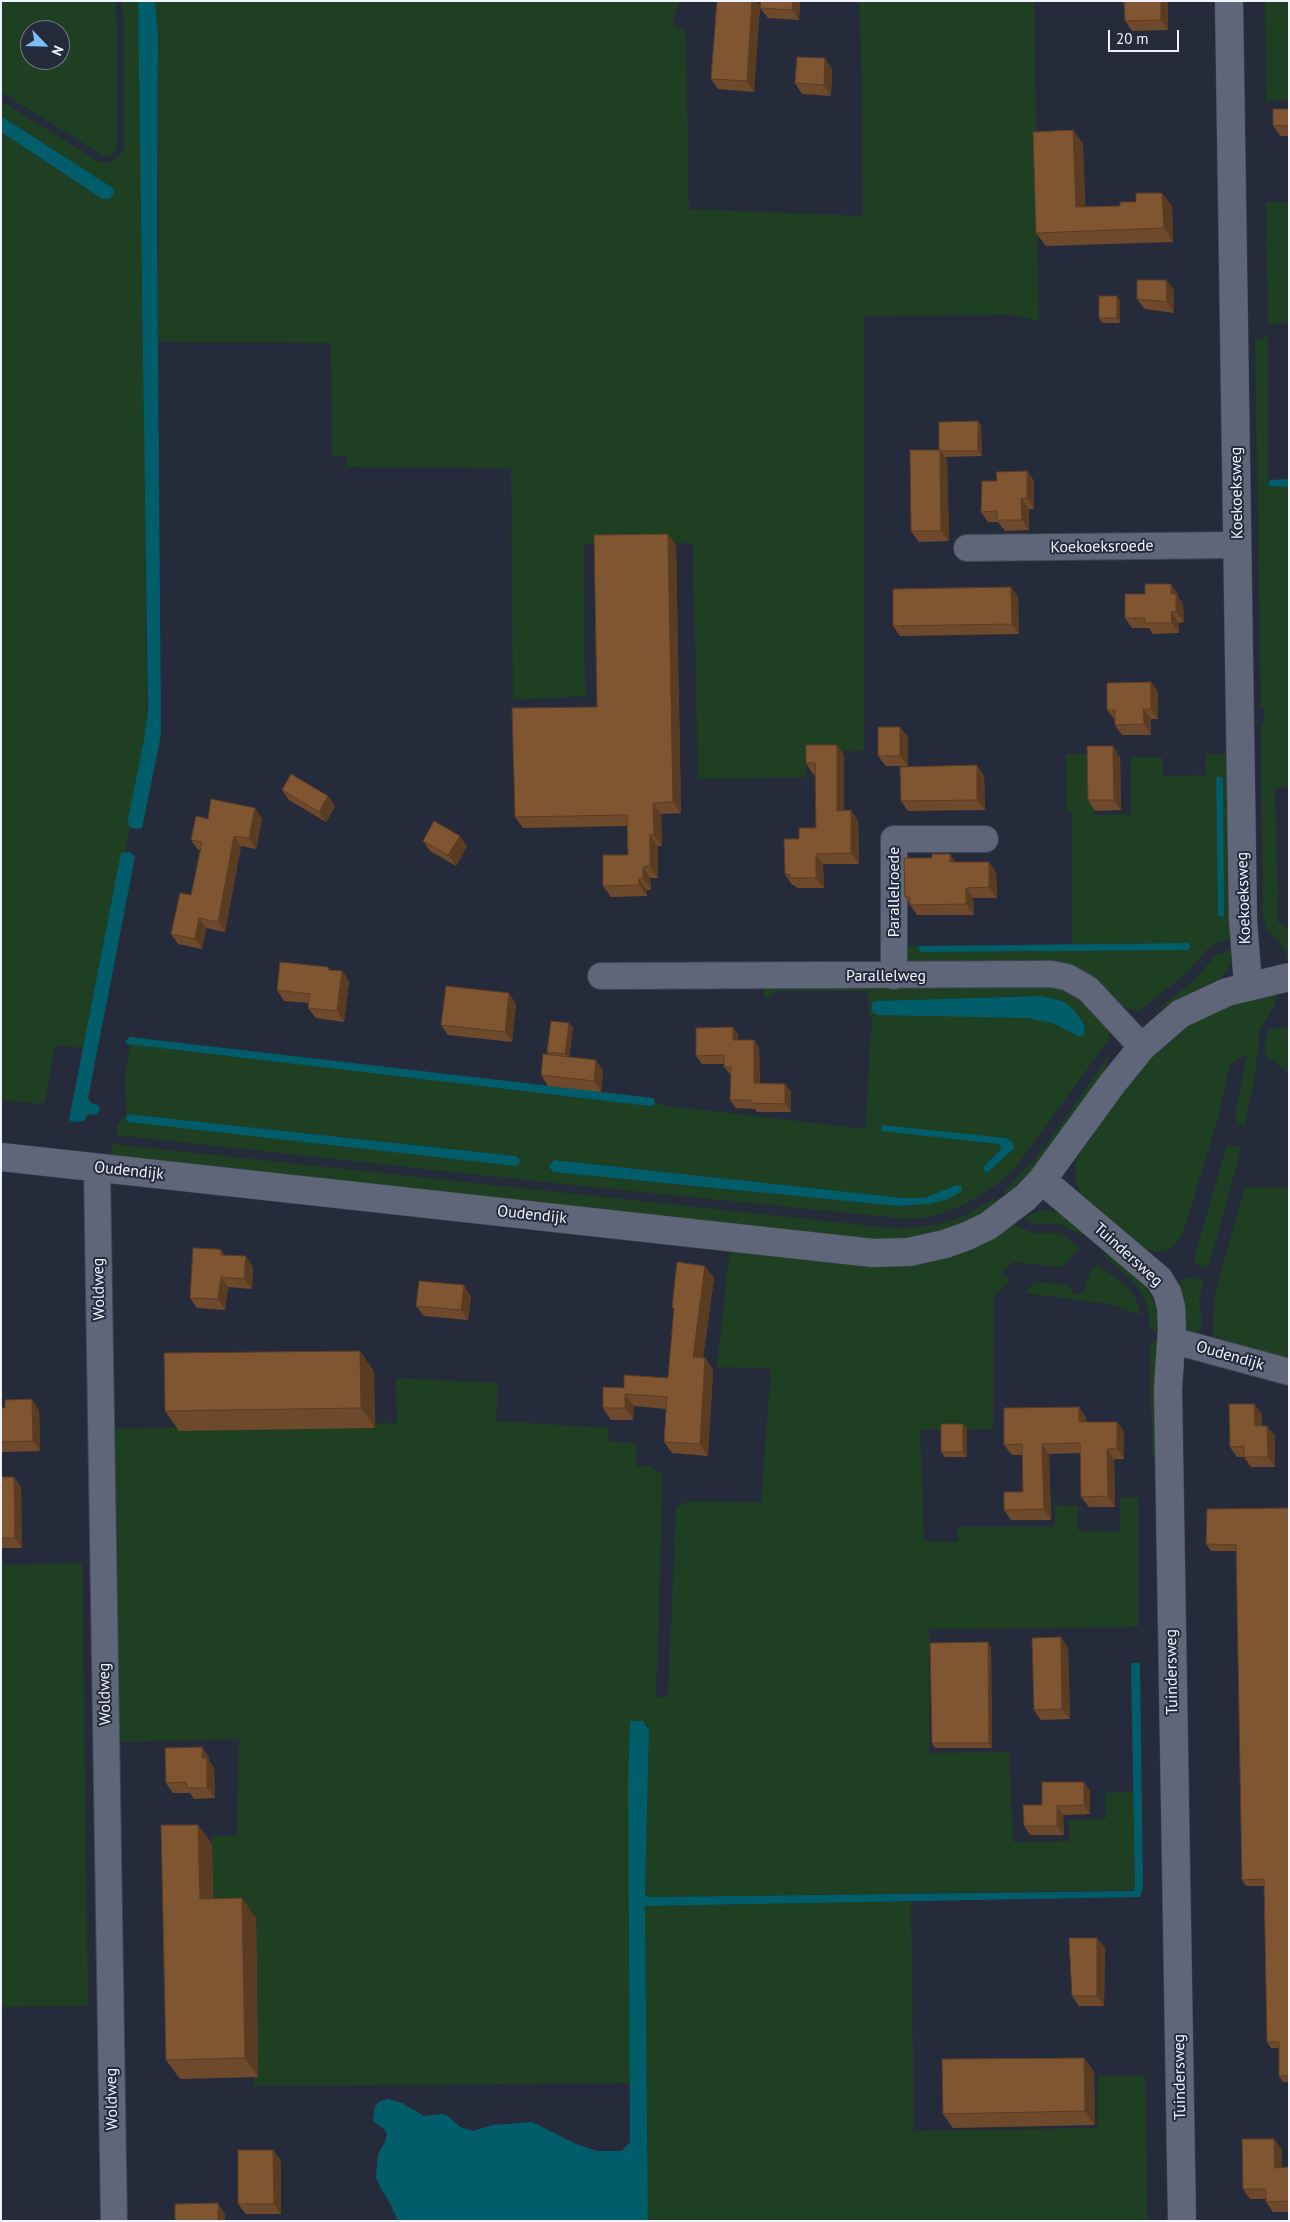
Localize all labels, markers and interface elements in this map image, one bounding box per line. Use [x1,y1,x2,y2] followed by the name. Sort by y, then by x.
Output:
[20,20,70,70] north arrow
[1110,20,1181,52] scale bar
[1116,29,1149,48] text: 20 m
[48,43,68,59] text: N
[1227,447,1247,539] street label: Koekoeksweg
[1050,537,1154,557] street label: Koekoeksroede
[884,847,904,937] street label: Parallelroede
[1233,851,1255,945] street label: Koekoeksweg
[846,966,926,986] street label: Parallelweg
[93,1158,165,1184] street label: Oudendijk
[496,1202,568,1228] street label: Oudendijk
[1090,1219,1166,1291] street label: Tuindersweg
[89,1258,109,1320] street label: Woldweg
[1194,1337,1266,1375] street label: Oudendijk
[1162,1629,1182,1715] street label: Tuindersweg
[95,1663,115,1725] street label: Woldweg
[1170,2034,1190,2120] street label: Tuindersweg
[102,2068,122,2130] street label: Woldweg

